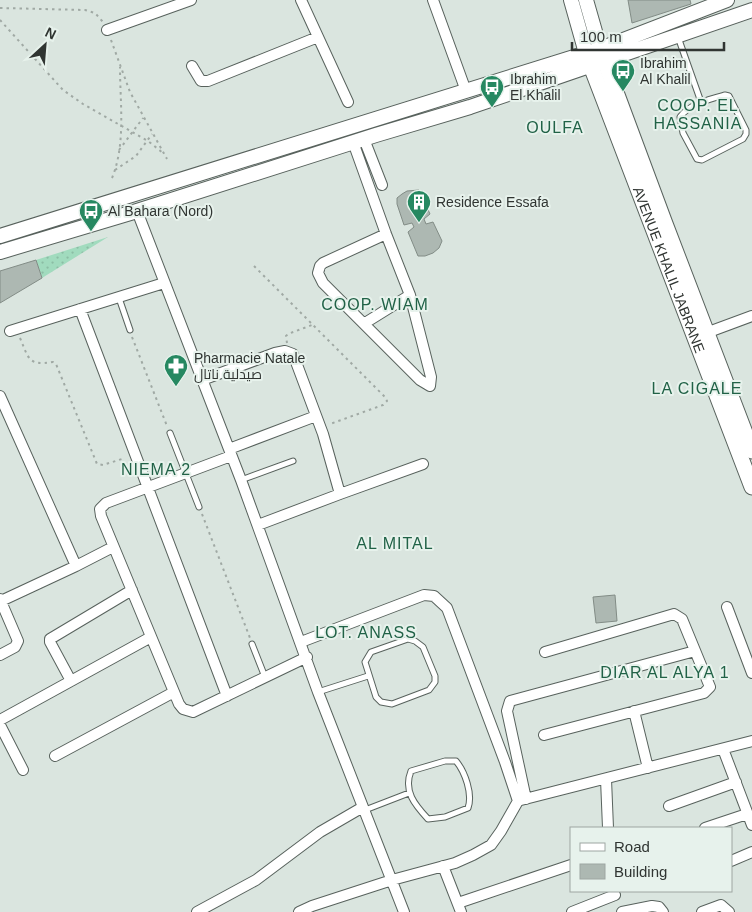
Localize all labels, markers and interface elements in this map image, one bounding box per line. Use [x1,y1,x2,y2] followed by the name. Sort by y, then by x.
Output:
[20,20,70,70] north arrow
[572,20,724,52] scale bar
[43,24,59,43] text: N
[580,28,622,45] text: 100 m
[640,55,691,87] place label: Ibrahim Al Khalil
[610,58,636,92] bus stop icon: Ibrahim Al Khalil
[510,71,561,103] place label: Ibrahim El Khalil
[479,74,505,108] bus stop icon: Ibrahim El Khalil
[654,97,742,132] district label: COOP. EL HASSANIA
[526,119,584,136] district label: OULFA
[630,184,708,355] street label: AVENUE KHALIL JABRANE
[406,189,432,223] building icon: Residence Essafa
[436,194,549,210] place label: Residence Essafa
[78,198,104,232] bus stop icon: Al Bahara (Nord)
[108,203,213,219] place label: Al Bahara (Nord)
[321,296,429,313] district label: COOP. WIAM
[194,350,305,383] place label: Pharmacie Natale صيدلية ناتال
[163,353,189,387] pharmacy icon: Pharmacie Natale صيدلية ناتال
[652,380,742,397] district label: LA CIGALE
[121,461,191,478] district label: NIEMA 2
[356,535,434,552] district label: AL MITAL
[315,624,417,641] district label: LOT. ANASS
[600,664,730,681] district label: DIAR AL ALYA 1
[570,827,732,892] legend
[614,838,650,855] text: Road
[614,863,667,880] text: Building

